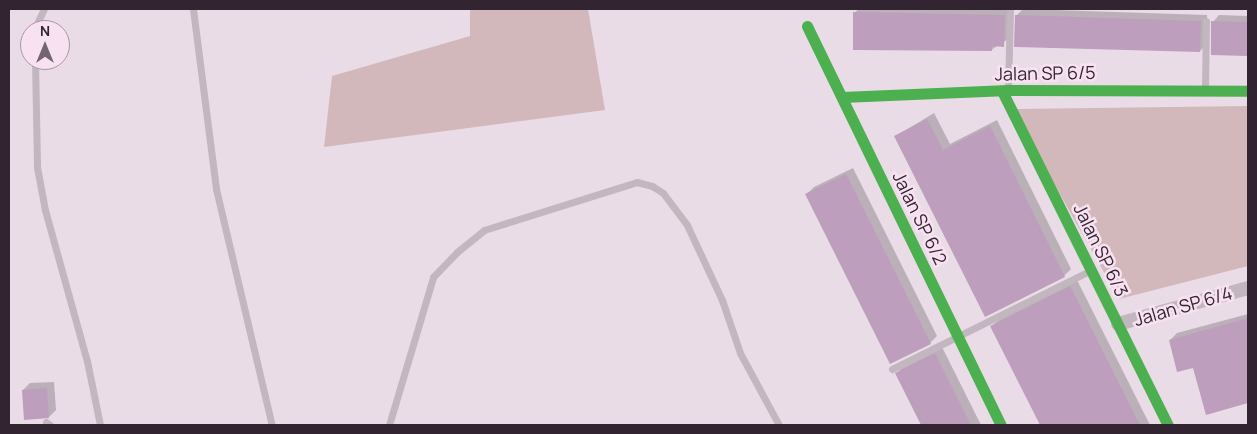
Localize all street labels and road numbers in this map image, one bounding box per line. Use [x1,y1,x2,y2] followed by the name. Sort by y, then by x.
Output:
[994,61,1096,85] street label: Jalan SP 6/5
[888,168,952,268] street label: Jalan SP 6/2
[1069,200,1133,300] street label: Jalan SP 6/3
[1131,282,1235,330] street label: Jalan SP 6/4

